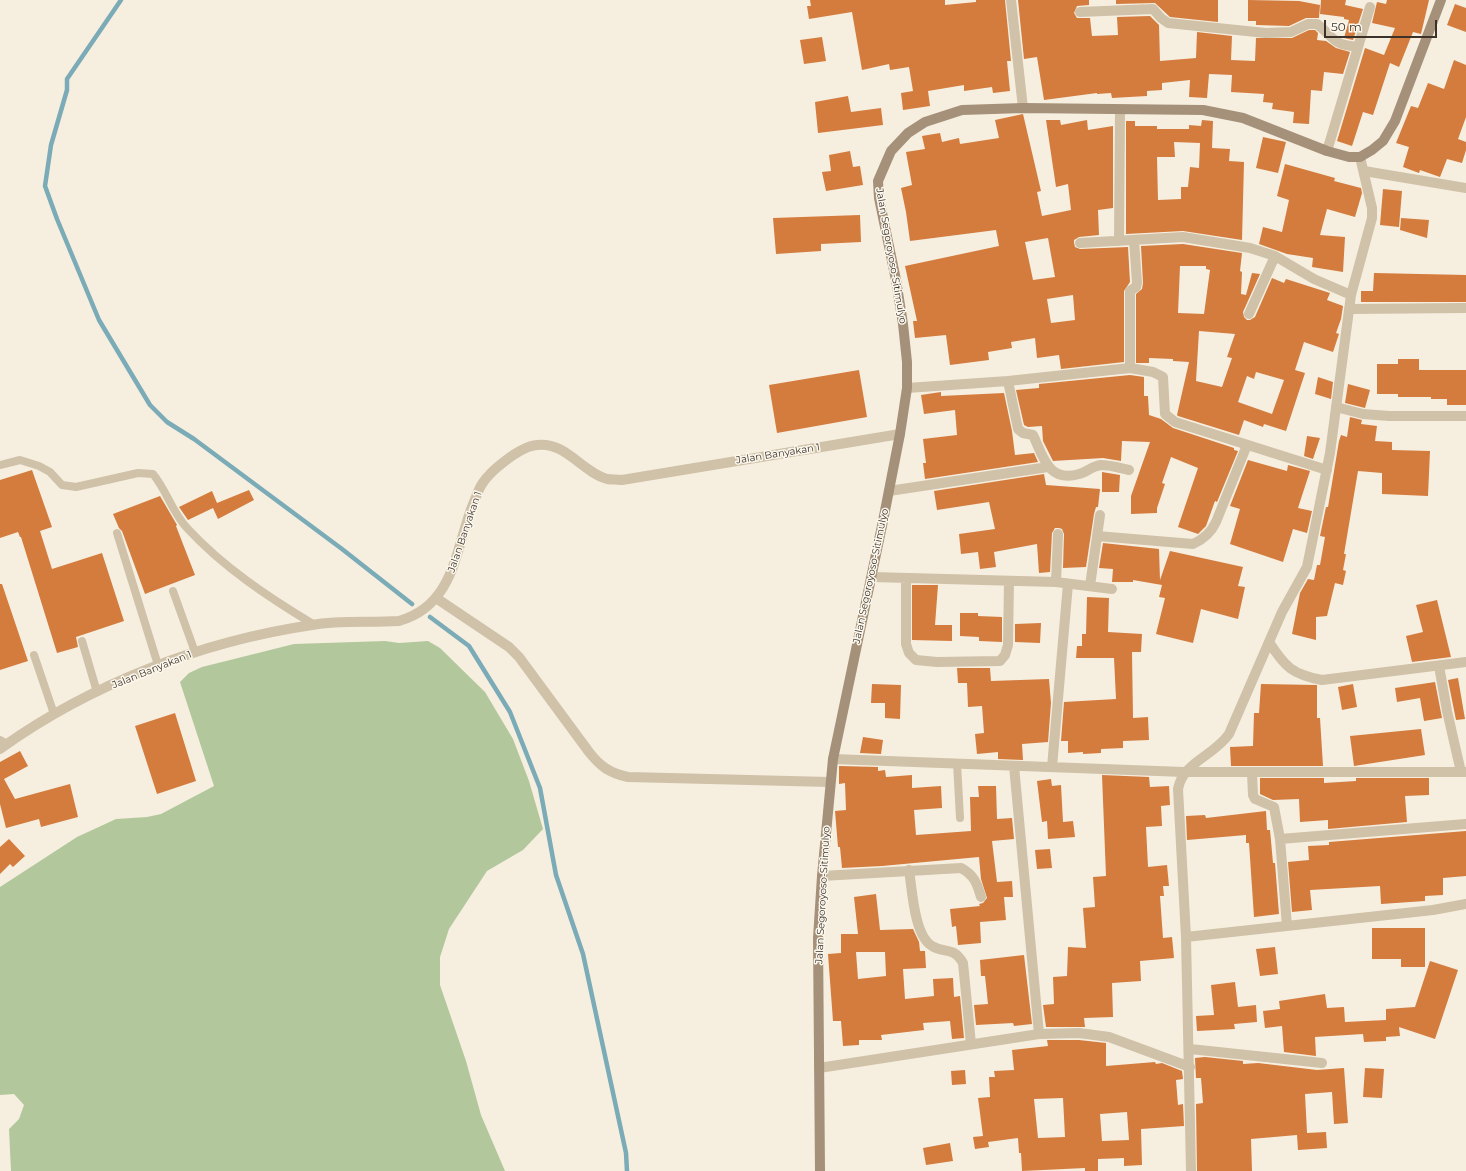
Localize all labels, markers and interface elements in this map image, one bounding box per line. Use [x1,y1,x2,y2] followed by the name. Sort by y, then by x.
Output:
[1326,12,1439,38] scale bar
[1331,19,1362,34] text: 50 m
[873,187,909,325] street label: Jalan Segoroyoso-Sitimulyo
[735,441,821,467] street label: Jalan Banyakan 1
[446,490,484,574] street label: Jalan Banyakan 1
[851,507,891,645] street label: Jalan Segoroyoso-Sitimulyo
[110,649,194,691] street label: Jalan Banyakan 1
[813,826,833,964] street label: Jalan Segoroyoso-Sitimulyo

